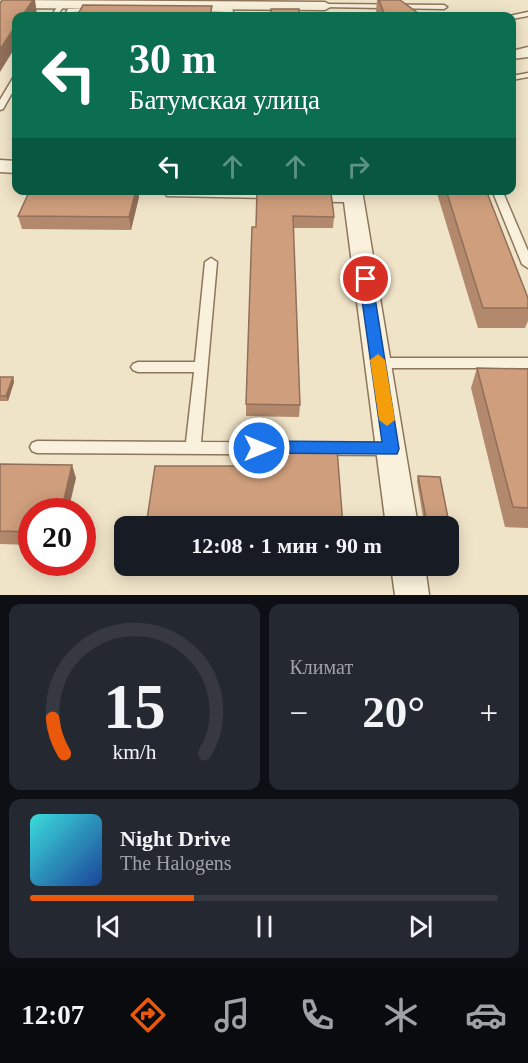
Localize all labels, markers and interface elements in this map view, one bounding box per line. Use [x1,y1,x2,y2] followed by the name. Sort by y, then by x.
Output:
[30,36,108,114] icon: left
[129,36,217,82] text: 30 m
[129,85,320,115] text: Батумская улица
[153,150,186,183] icon: left
[216,150,249,183] icon: ahead
[279,150,312,183] icon: ahead
[342,150,375,183] icon: right
[340,253,391,304] pin
[349,262,382,295] icon: arrive
[227,416,291,480] position arrow
[18,498,96,576] speed limit sign: 20
[191,533,382,558] text: 12:08 · 1 мин · 90 m
[290,656,353,678] text: Климат
[103,672,165,741] text: 15
[362,687,425,737] text: 20°
[290,695,308,731] text: −
[479,695,498,731] text: +
[112,740,157,764] text: km/h
[120,826,231,851] text: Night Drive
[120,852,232,874] text: The Halogens
[92,910,125,943] icon: previous
[248,910,281,943] icon: pause
[404,910,437,943] icon: next
[127,994,169,1036] icon: directions
[211,994,253,1036] icon: music
[296,994,338,1036] icon: phone
[380,994,422,1036] icon: climate
[465,994,507,1036] icon: car
[21,1000,84,1030] text: 12:07

